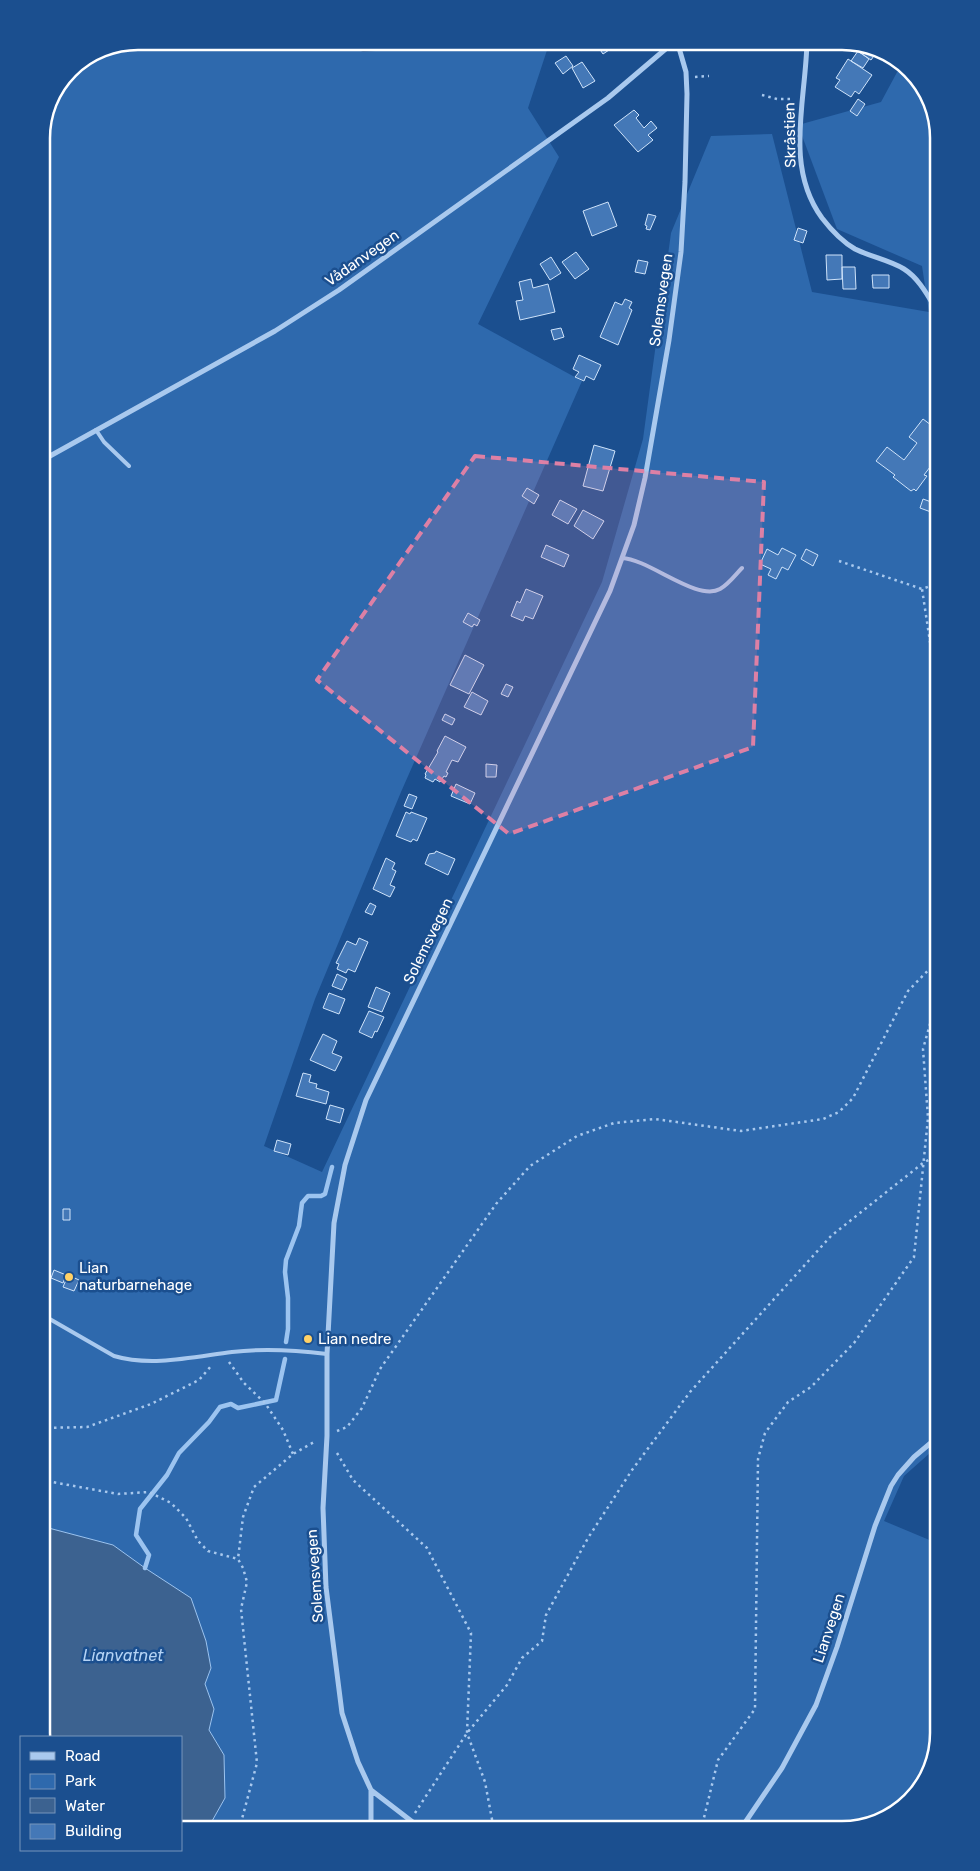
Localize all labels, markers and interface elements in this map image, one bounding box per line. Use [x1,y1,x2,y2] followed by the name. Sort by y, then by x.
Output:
[780,102,800,168] street label: Skråstien
[322,226,402,290] street label: Vådanvegen
[646,252,676,348] street label: Solemsvegen
[399,895,457,987] street label: Solemsvegen
[79,1259,192,1294] place label: Lian naturbarnehage
[63,1271,75,1283] marker: Lian naturbarnehage
[318,1330,392,1348] place label: Lian nedre
[302,1333,314,1345] marker: Lian nedre
[303,1529,327,1623] street label: Solemsvegen
[809,1591,849,1665] street label: Lianvegen
[83,1646,164,1665] water label: Lianvatnet
[20,1736,182,1851] legend
[65,1747,101,1765] text: Road
[65,1772,96,1790] text: Park
[65,1797,105,1815] text: Water
[65,1822,122,1840] text: Building

